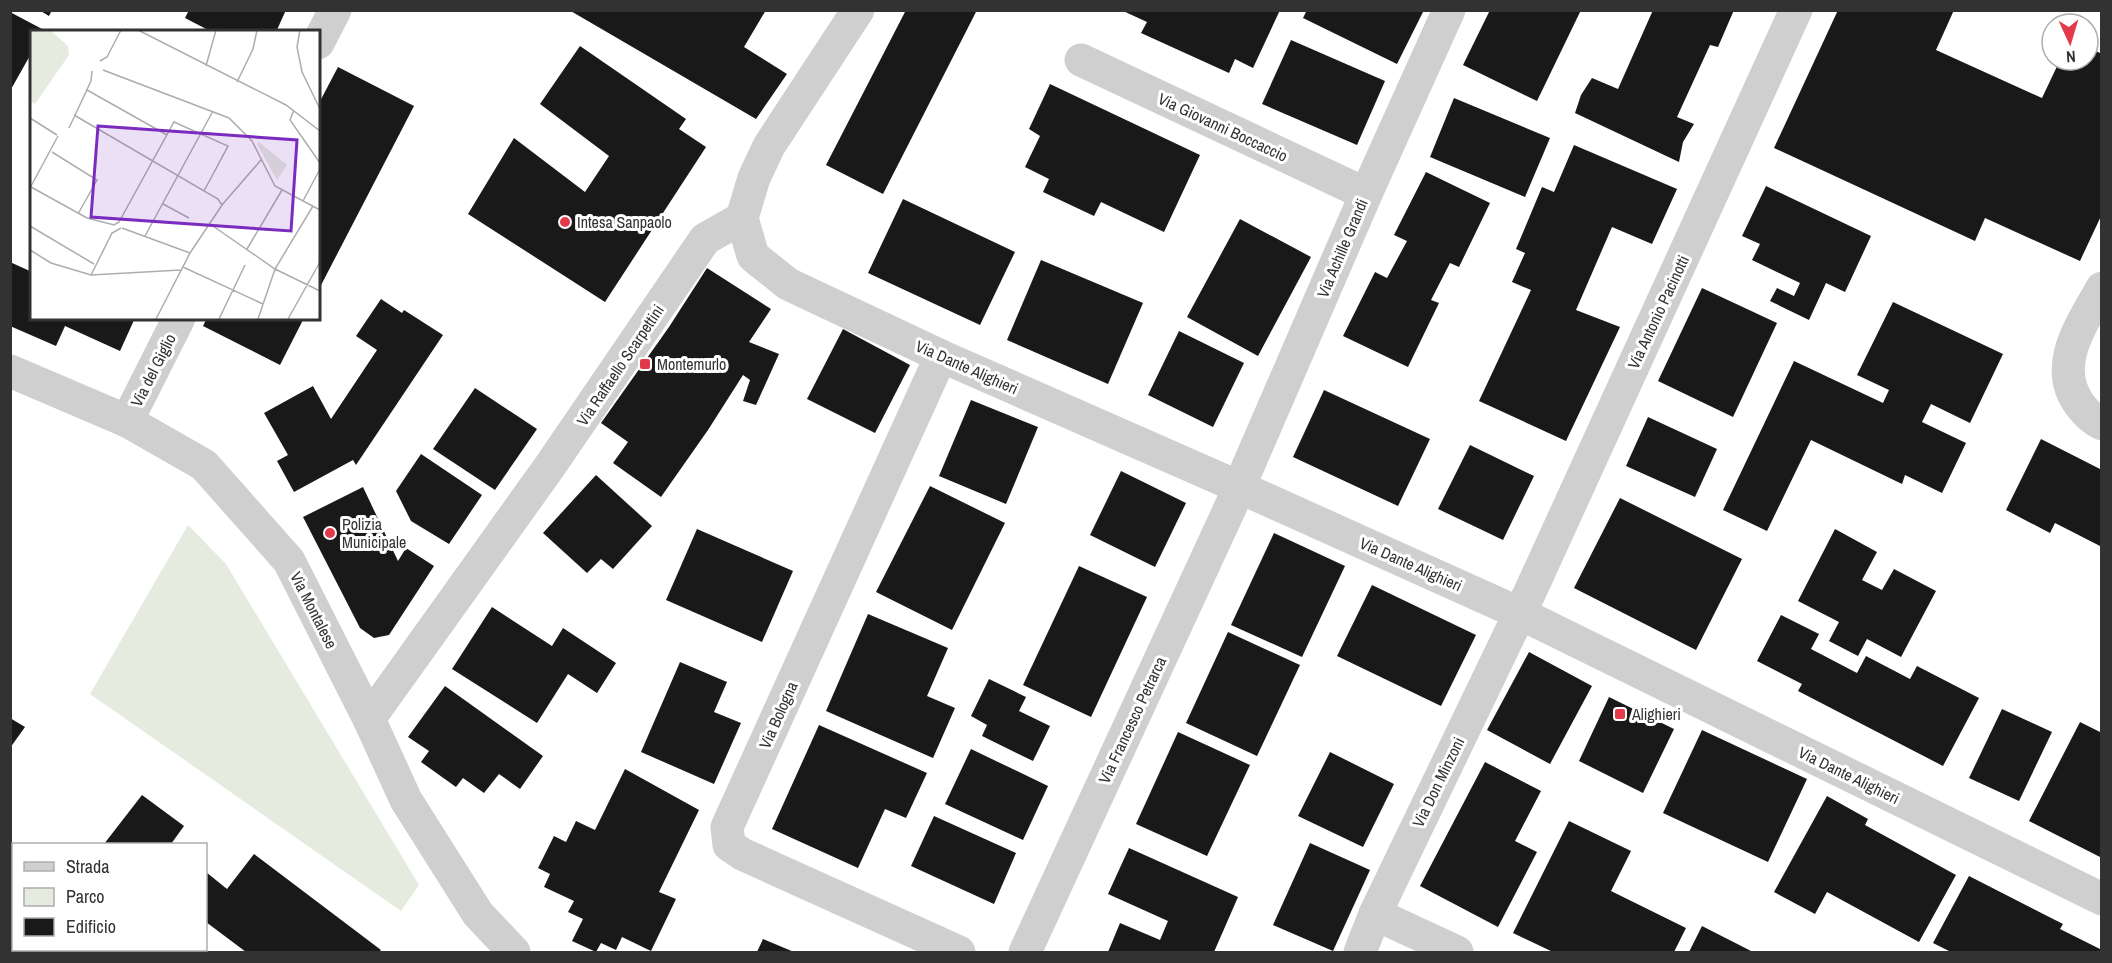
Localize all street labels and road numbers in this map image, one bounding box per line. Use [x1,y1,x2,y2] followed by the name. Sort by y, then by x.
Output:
[1155,87,1291,167] street label: Via Giovanni Boccaccio
[1311,195,1373,301] street label: Via Achille Grandi
[1622,252,1694,372] street label: Via Antonio Pacinotti
[571,300,669,430] street label: Via Raffaello Scarpettini
[125,330,181,410] street label: Via del Giglio
[912,335,1022,399] street label: Via Dante Alighieri
[1356,532,1466,596] street label: Via Dante Alighieri
[285,568,343,652] street label: Via Montalese
[1093,652,1171,787] street label: Via Francesco Petrarca
[753,677,803,752] street label: Via Bologna
[1407,733,1469,831] street label: Via Don Minzoni
[1795,741,1903,809] street label: Via Dante Alighieri

